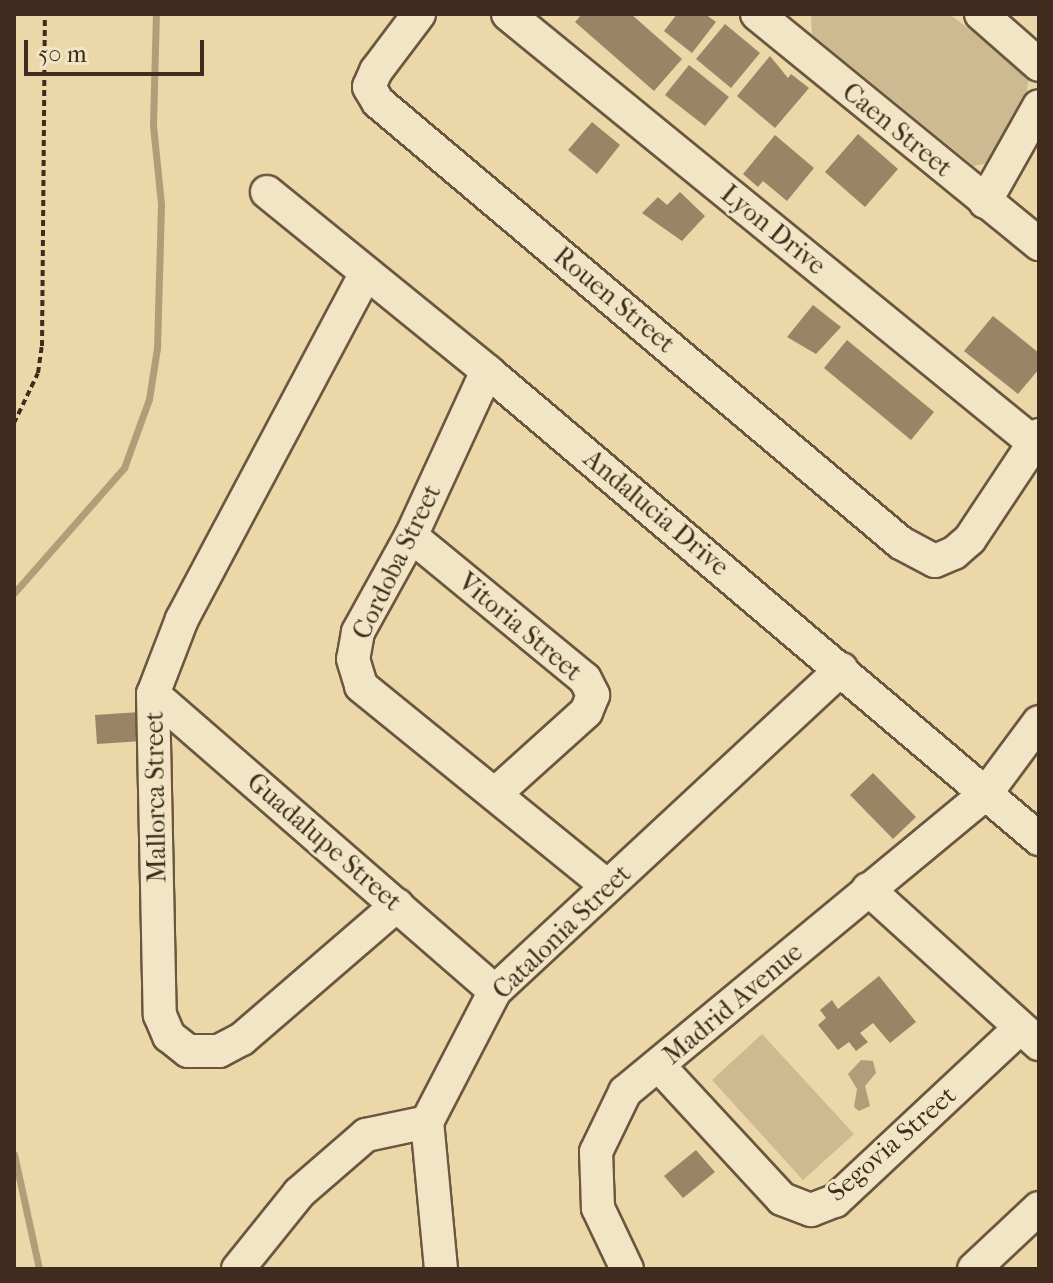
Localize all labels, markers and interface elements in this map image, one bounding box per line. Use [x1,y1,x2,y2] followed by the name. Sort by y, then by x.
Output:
[28,24,208,74] scale bar
[38,40,87,68] text: 50 m
[836,76,958,184] street label: Caen Street
[714,178,832,282] street label: Lyon Drive
[547,240,681,360] street label: Rouen Street
[577,443,735,583] street label: Andalucia Drive
[346,480,448,644] street label: Cordoba Street
[452,566,588,688] street label: Vitoria Street
[139,711,173,883] street label: Mallorca Street
[240,767,408,917] street label: Guadalupe Street
[486,858,638,1006] street label: Catalonia Street
[657,937,809,1071] street label: Madrid Avenue
[821,1080,963,1208] street label: Segovia Street

